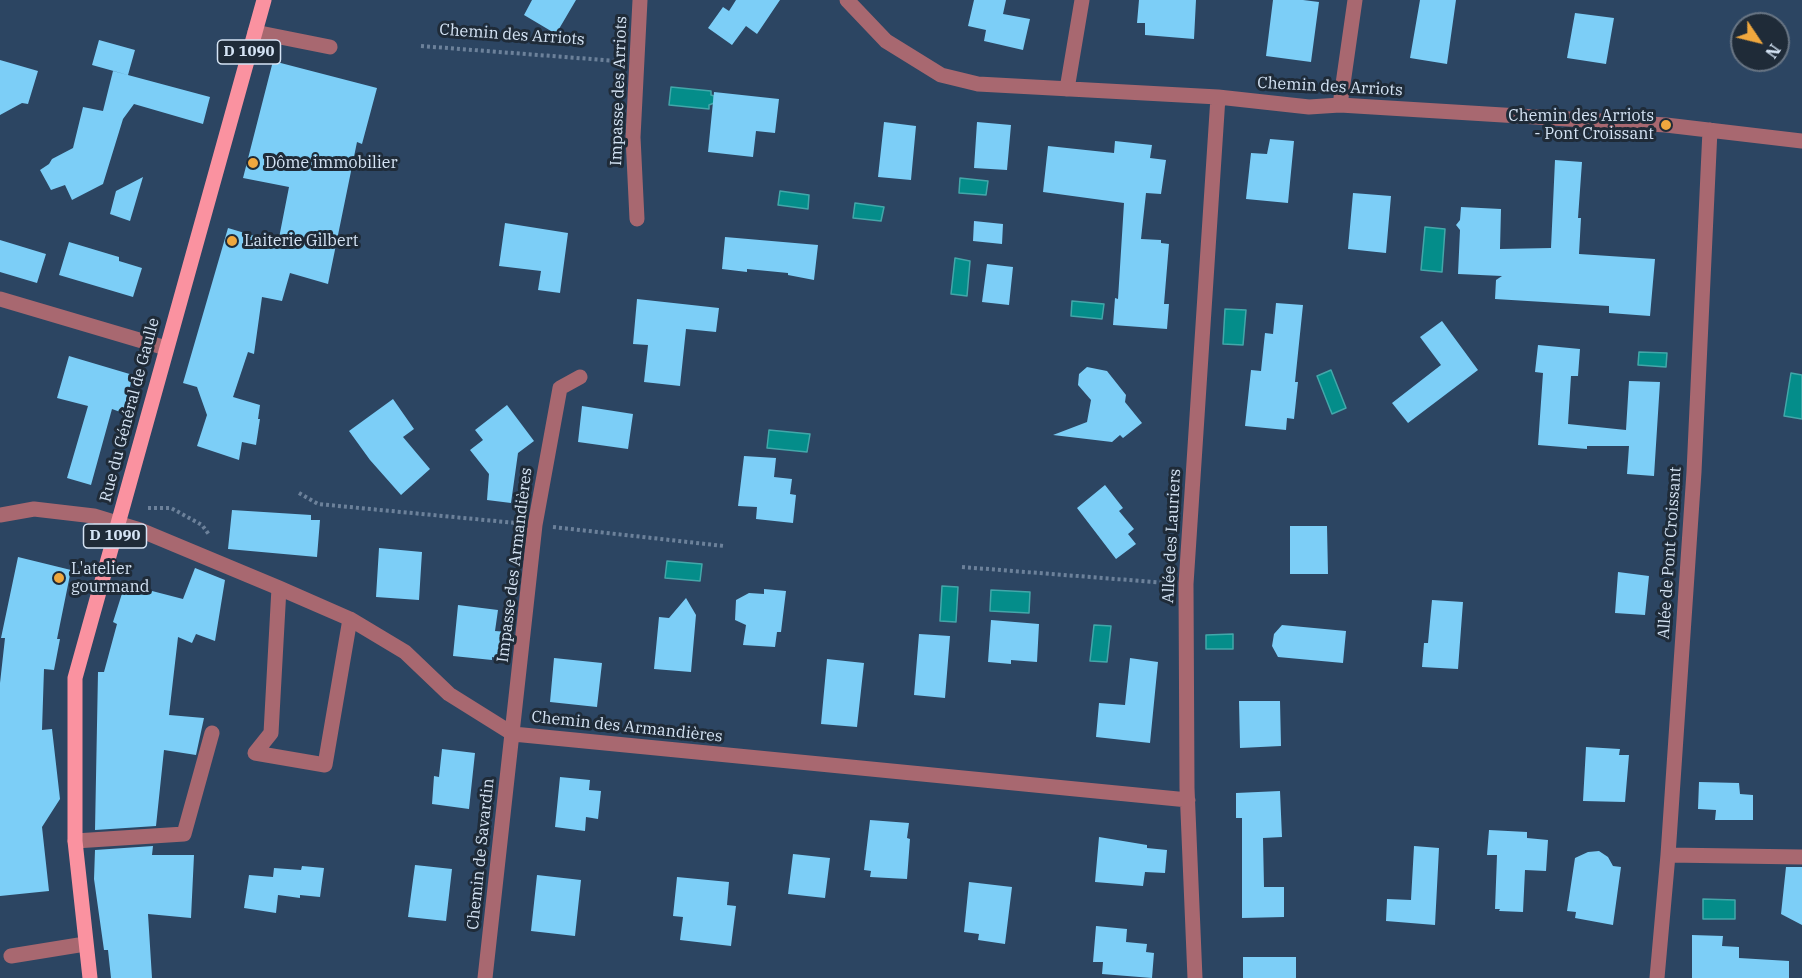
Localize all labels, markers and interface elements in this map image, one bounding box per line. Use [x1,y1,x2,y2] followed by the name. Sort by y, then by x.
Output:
[1730,12,1790,72] north arrow
[607,16,631,166] street label: Impasse des Arriots
[439,20,585,50] street label: Chemin des Arriots
[218,40,280,64] road number: D 1090
[1761,40,1785,62] text: N
[1257,74,1403,100] street label: Chemin des Arriots
[1508,106,1654,144] place label: Chemin des Arriots - Pont Croissant
[1659,118,1673,132] marker: Chemin des Arriots - Pont Croissant
[265,153,398,173] place label: Dôme immobilier
[246,156,260,170] marker: Dôme immobilier
[244,231,358,251] place label: Laiterie Gilbert
[225,234,239,248] marker: Laiterie Gilbert
[96,316,164,504] street label: Rue du Général de Gaulle
[494,466,536,664] street label: Impasse des Armandières
[1654,466,1686,640] street label: Allée de Pont Croissant
[1159,468,1185,604] street label: Allée des Lauriers
[84,524,146,548] road number: D 1090
[71,559,150,597] place label: L'atelier gourmand
[52,571,66,585] marker: L'atelier gourmand
[530,707,724,747] street label: Chemin des Armandières
[463,777,499,931] street label: Chemin de Savardin

